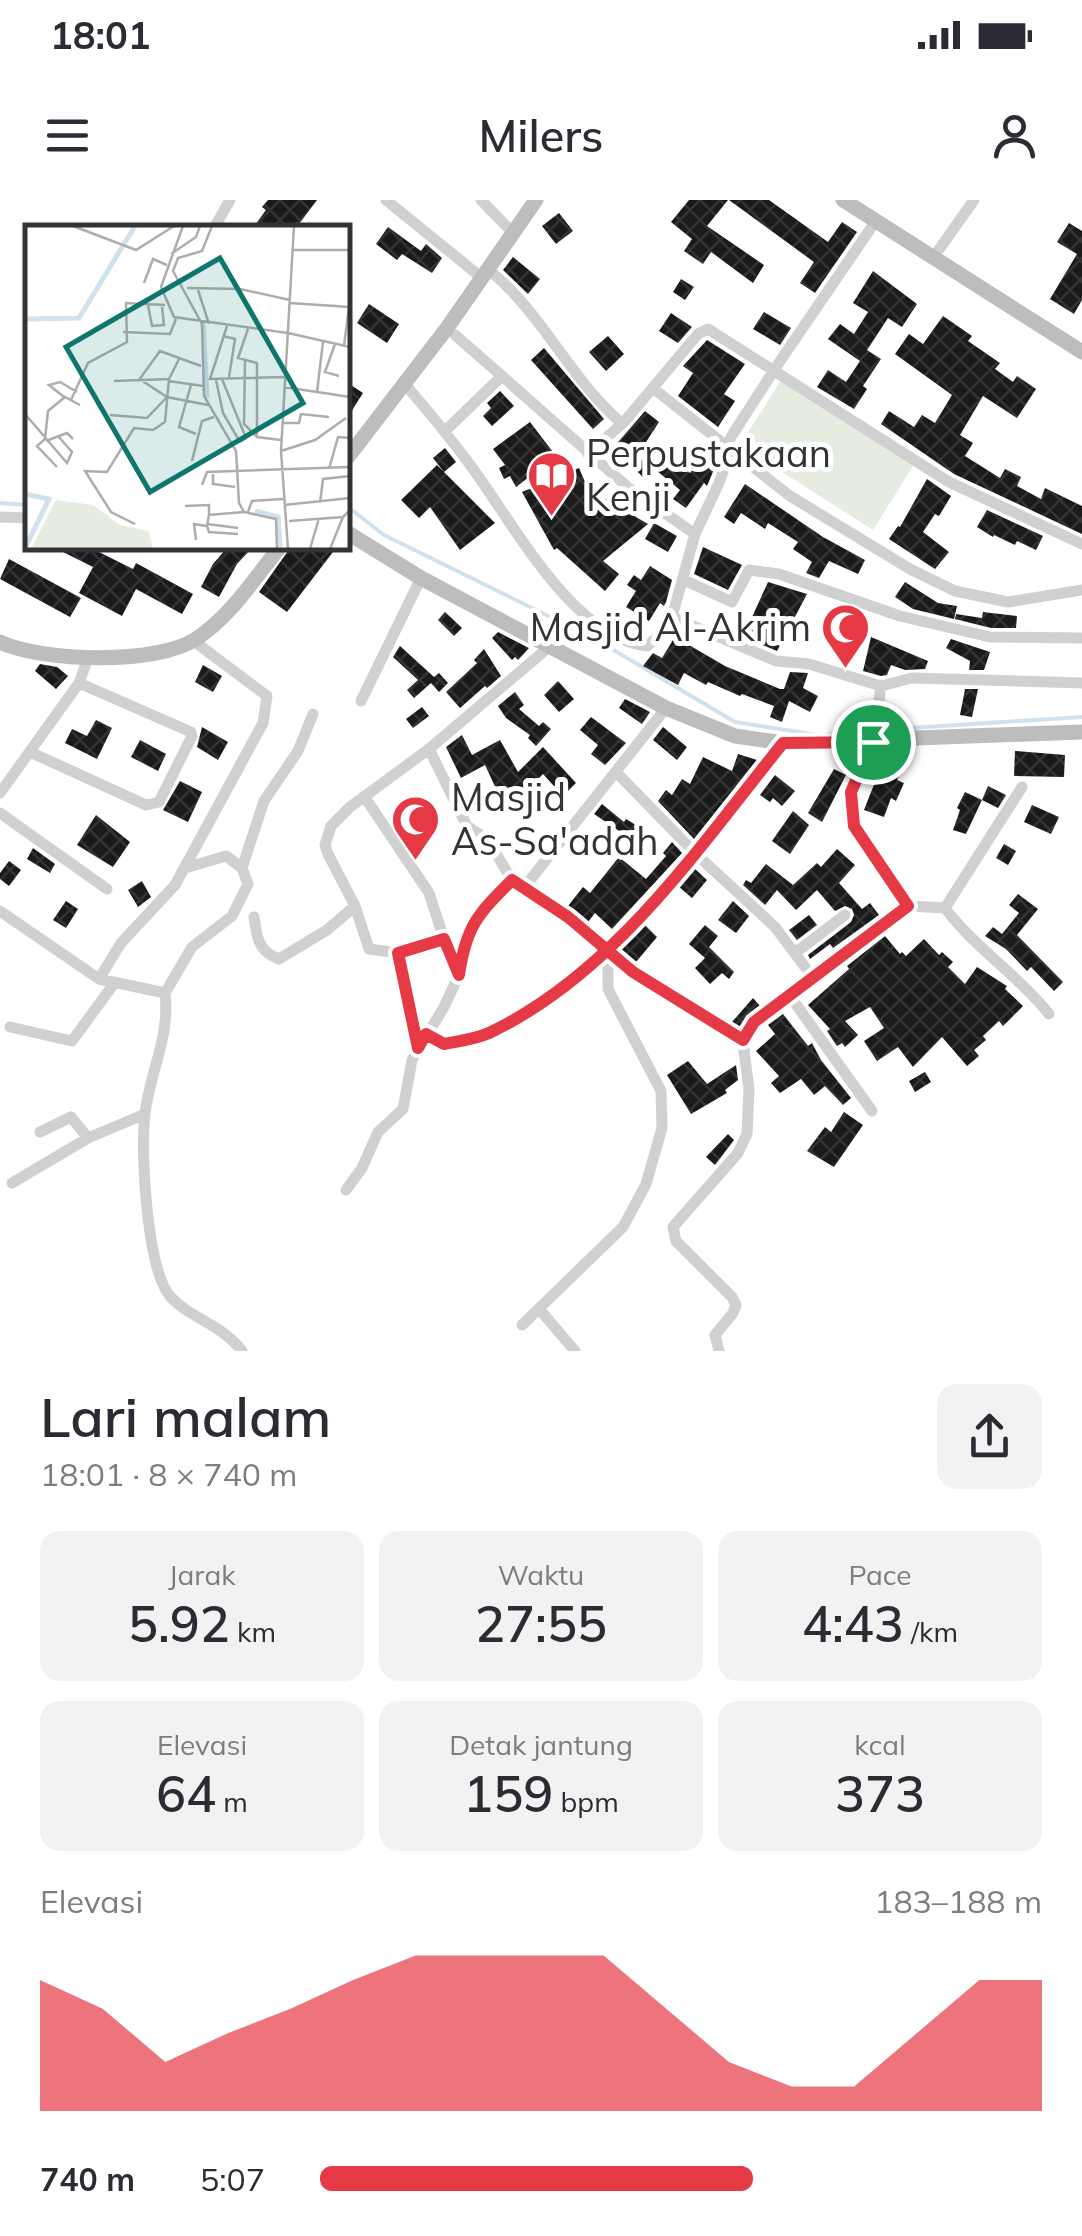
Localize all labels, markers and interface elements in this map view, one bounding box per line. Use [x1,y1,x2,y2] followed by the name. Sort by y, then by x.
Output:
[50,11,151,59] text: 18:01
[478,107,604,163] text: Milers
[40,108,95,163] icon: menu
[987,108,1042,163] icon: person
[25,225,350,550] inset map
[586,429,831,521] place label: Perpustakaan Kenji
[525,450,577,518] library icon: Perpustakaan Kenji
[820,602,872,670] mosque icon: Masjid Al-Akrim
[530,603,811,651] place label: Masjid Al-Akrim
[831,700,916,785] pin
[846,715,901,770] icon: arrive
[451,773,659,865] place label: Masjid As-Sa'adah
[390,794,442,862] mosque icon: Masjid As-Sa'adah
[40,1382,331,1451] text: Lari malam
[937,1384,1042,1489] button: share
[40,1454,297,1494] text: 18:01 · 8 × 740 m
[168,1557,236,1592] text: Jarak
[498,1557,584,1592] text: Waktu
[848,1557,912,1592] text: Pace
[128,1592,230,1655] text: 5.92
[475,1592,607,1655] text: 27:55
[802,1592,904,1655] text: 4:43
[230,1614,276,1649] text: km
[904,1614,958,1649] text: /km
[157,1727,247,1762] text: Elevasi
[449,1727,633,1762] text: Detak jantung
[854,1727,906,1762] text: kcal
[156,1762,216,1825] text: 64
[463,1762,553,1825] text: 159
[835,1762,925,1825] text: 373
[216,1784,248,1819] text: m
[553,1784,619,1819] text: bpm
[40,1881,143,1921] text: Elevasi
[874,1881,1042,1921] text: 183–188 m
[40,2159,135,2199] text: 740 m
[200,2159,265,2199] text: 5:07

